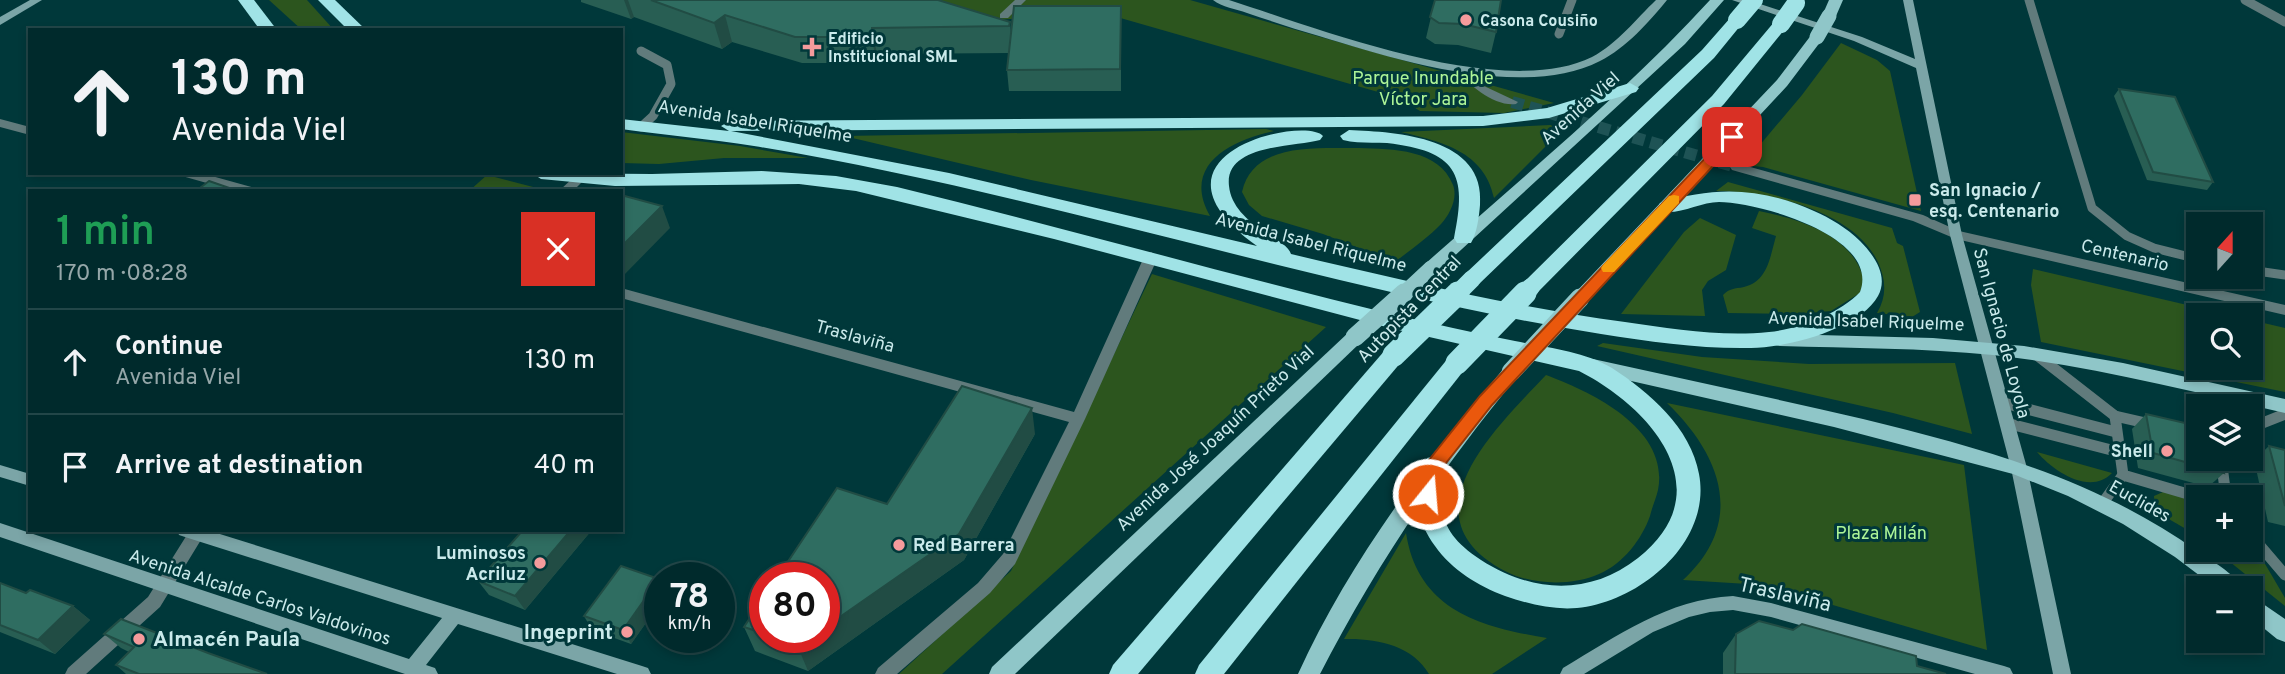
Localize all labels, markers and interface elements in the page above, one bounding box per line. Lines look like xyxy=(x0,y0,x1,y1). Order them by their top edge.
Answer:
marker: Casona Cousiño xyxy=(1458,12,1474,28)
place label: Casona Cousiño xyxy=(1480,12,1598,32)
place label: Edificio Institucional SML xyxy=(828,30,957,68)
marker: Edificio Institucional SML xyxy=(802,37,822,57)
text: 130 m xyxy=(171,51,307,113)
icon: ahead xyxy=(56,56,147,147)
park label: Parque Inundable Víctor Jara xyxy=(1352,68,1494,112)
street label: Avenida Viel xyxy=(1537,68,1625,151)
street label: Avenida Isabel Riquelme xyxy=(656,96,854,149)
pin xyxy=(1702,107,1762,167)
text: Avenida Viel xyxy=(171,112,347,152)
icon: arrive xyxy=(1713,118,1751,156)
place label: San Ignacio / esq. Centenario xyxy=(1929,180,2059,224)
marker: San Ignacio / esq. Centenario xyxy=(1907,192,1923,208)
text: 1 min xyxy=(56,207,155,260)
street label: Avenida Isabel Riquelme xyxy=(1212,209,1409,278)
button: close xyxy=(521,212,595,286)
north arrow xyxy=(2186,212,2263,289)
map controls xyxy=(2186,212,2263,653)
street label: Centenario xyxy=(2079,235,2171,278)
street label: San Ignacio de Loyola xyxy=(1967,246,2034,421)
street label: Autopista Central xyxy=(1353,252,1467,369)
text: 170 m · 08:28 xyxy=(56,260,188,289)
button: search xyxy=(2186,303,2263,380)
street label: Avenida Isabel Riquelme xyxy=(1767,308,1965,337)
street label: Traslaviña xyxy=(813,316,897,359)
text: Continue xyxy=(115,331,223,364)
street label: Avenida José Joaquín Prieto Vial xyxy=(1112,341,1320,537)
icon: ahead xyxy=(56,343,94,381)
text: 130 m xyxy=(525,345,595,378)
text: Avenida Viel xyxy=(115,364,241,393)
button: layers xyxy=(2186,394,2263,471)
place label: Shell xyxy=(2111,441,2153,464)
marker: Shell xyxy=(2159,443,2175,459)
icon: arrive xyxy=(56,448,94,486)
text: Arrive at destination xyxy=(115,450,363,483)
text: 40 m xyxy=(534,450,595,483)
position arrow xyxy=(1391,457,1465,531)
street label: Euclides xyxy=(2104,476,2174,529)
button: + xyxy=(2186,485,2263,562)
park label: Plaza Milán xyxy=(1835,523,1927,546)
place label: Red Barrera xyxy=(913,535,1015,558)
marker: Red Barrera xyxy=(891,537,907,553)
place label: Luminosos Acriluz xyxy=(436,543,526,587)
street label: Avenida Alcalde Carlos Valdovinos xyxy=(126,545,393,652)
marker: Luminosos Acriluz xyxy=(532,555,548,571)
speed limit sign: 80 xyxy=(749,562,840,653)
street label: Traslaviña xyxy=(1736,572,1834,619)
text: 78 xyxy=(670,576,709,620)
button: − xyxy=(2186,576,2263,653)
text: km/h xyxy=(668,613,711,636)
place label: Ingeprint xyxy=(524,620,613,647)
marker: Ingeprint xyxy=(619,624,635,640)
place label: Almacén Paula xyxy=(153,627,300,654)
marker: Almacén Paula xyxy=(131,631,147,647)

